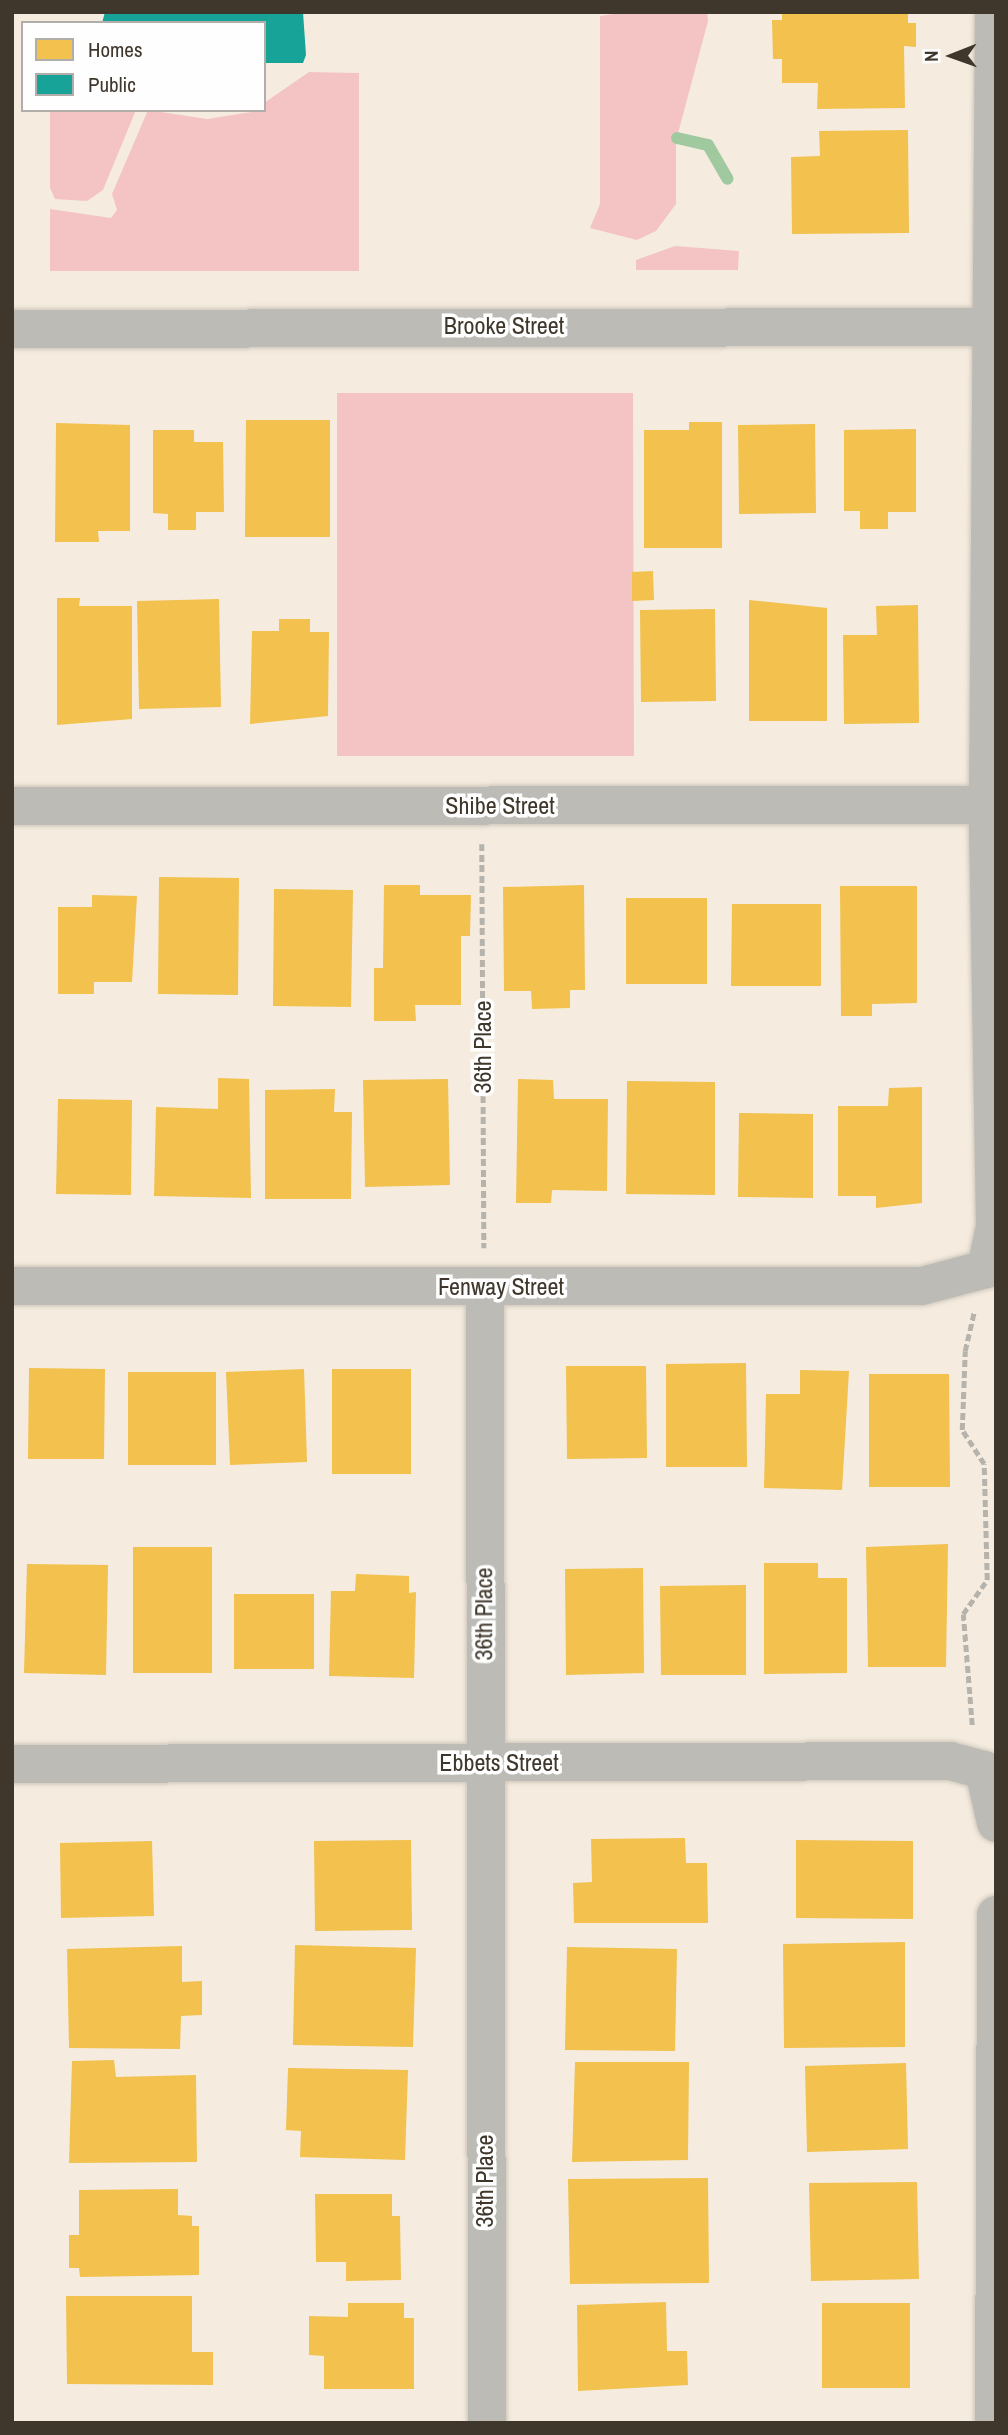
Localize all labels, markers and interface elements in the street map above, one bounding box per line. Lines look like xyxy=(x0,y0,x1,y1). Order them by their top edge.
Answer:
legend xyxy=(21,21,266,112)
north arrow xyxy=(917,21,987,91)
text: Homes xyxy=(88,35,143,64)
text: N xyxy=(918,51,944,62)
text: Public xyxy=(88,70,136,99)
street label: Brooke Street xyxy=(444,312,564,340)
street label: Shibe Street xyxy=(445,792,555,820)
street label: 36th Place xyxy=(469,1001,497,1093)
street label: Fenway Street xyxy=(438,1273,564,1301)
street label: 36th Place xyxy=(470,1568,498,1660)
street label: Ebbets Street xyxy=(439,1749,559,1777)
street label: 36th Place xyxy=(471,2135,499,2227)

